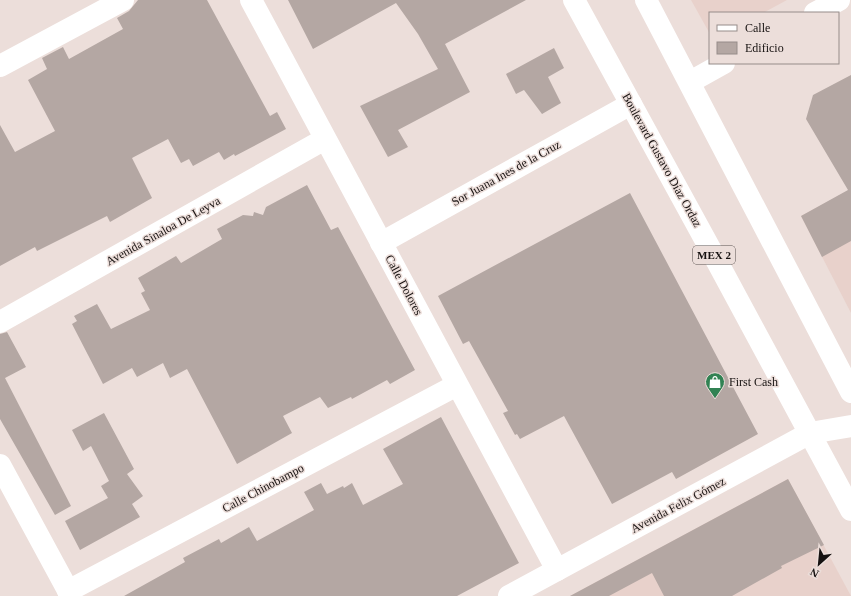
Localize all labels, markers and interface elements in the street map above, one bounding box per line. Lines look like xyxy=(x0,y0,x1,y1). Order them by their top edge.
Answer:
legend xyxy=(709,12,839,64)
text: Calle xyxy=(745,21,770,35)
text: Edificio xyxy=(745,41,784,55)
street label: Boulevard Gustavo Díaz Ordaz xyxy=(619,91,705,229)
street label: Sor Juana Ines de la Cruz xyxy=(449,137,563,209)
street label: Avenida Sinaloa De Leyva xyxy=(103,193,223,268)
road number: MEX 2 xyxy=(693,246,735,264)
street label: Calle Dolores xyxy=(382,252,426,318)
shop icon: First Cash xyxy=(704,371,726,399)
place label: First Cash xyxy=(729,375,778,389)
street label: Calle Chinobampo xyxy=(220,461,306,515)
street label: Avenida Felix Gómez xyxy=(628,474,728,536)
north arrow xyxy=(799,544,839,584)
text: N xyxy=(808,566,821,580)

